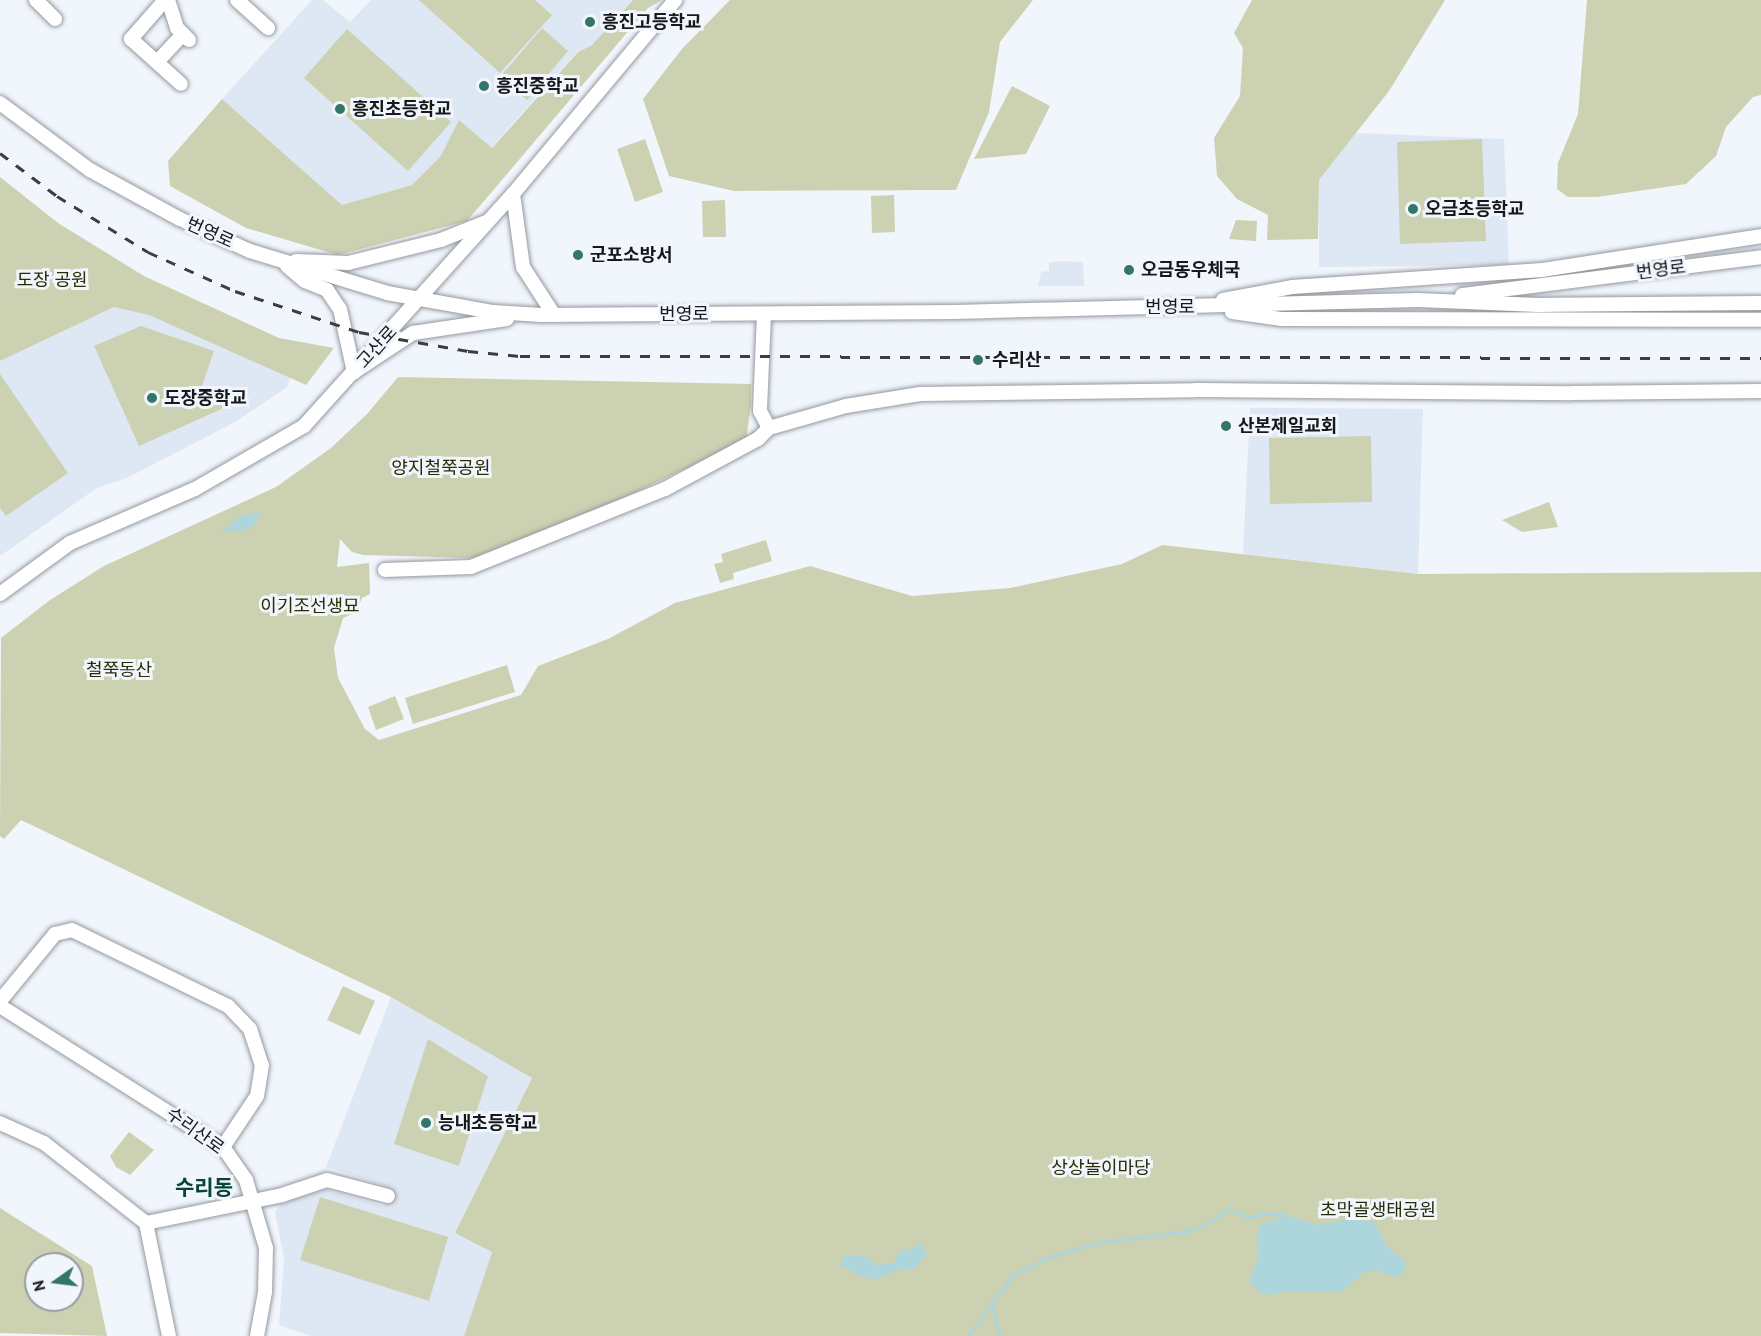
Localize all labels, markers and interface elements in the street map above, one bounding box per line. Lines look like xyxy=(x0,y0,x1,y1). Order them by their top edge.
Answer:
place label: 흥진고등학교 xyxy=(602,11,701,33)
marker: 흥진고등학교 xyxy=(583,15,597,29)
place label: 흥진중학교 xyxy=(496,75,579,97)
marker: 흥진중학교 xyxy=(477,79,491,93)
place label: 흥진초등학교 xyxy=(352,98,451,120)
marker: 흥진초등학교 xyxy=(333,102,347,116)
place label: 오금초등학교 xyxy=(1425,198,1524,220)
marker: 오금초등학교 xyxy=(1406,202,1420,216)
street label: 번영로 xyxy=(183,213,237,253)
place label: 군포소방서 xyxy=(590,244,673,266)
marker: 군포소방서 xyxy=(571,248,585,262)
street label: 번영로 xyxy=(1635,256,1687,284)
place label: 오금동우체국 xyxy=(1141,259,1240,281)
marker: 오금동우체국 xyxy=(1122,263,1136,277)
park label: 도장 공원 xyxy=(16,269,88,291)
street label: 번영로 xyxy=(1145,296,1195,318)
street label: 번영로 xyxy=(659,303,709,325)
street label: 고산로 xyxy=(352,321,402,373)
place label: 수리산 xyxy=(992,349,1042,371)
marker: 수리산 xyxy=(969,351,987,369)
place label: 도장중학교 xyxy=(164,387,247,409)
marker: 도장중학교 xyxy=(145,391,159,405)
place label: 산본제일교회 xyxy=(1238,415,1337,437)
marker: 산본제일교회 xyxy=(1219,419,1233,433)
park label: 양지철쭉공원 xyxy=(391,457,491,479)
park label: 이기조선생묘 xyxy=(260,595,360,617)
park label: 철쭉동산 xyxy=(86,659,152,681)
street label: 수리산로 xyxy=(162,1103,228,1159)
place label: 능내초등학교 xyxy=(438,1112,537,1134)
marker: 능내초등학교 xyxy=(419,1116,433,1130)
park label: 상상놀이마당 xyxy=(1051,1157,1151,1179)
district label: 수리동 xyxy=(175,1175,233,1201)
park label: 초막골생태공원 xyxy=(1320,1199,1436,1221)
north arrow xyxy=(24,1252,84,1312)
text: N xyxy=(28,1278,49,1293)

